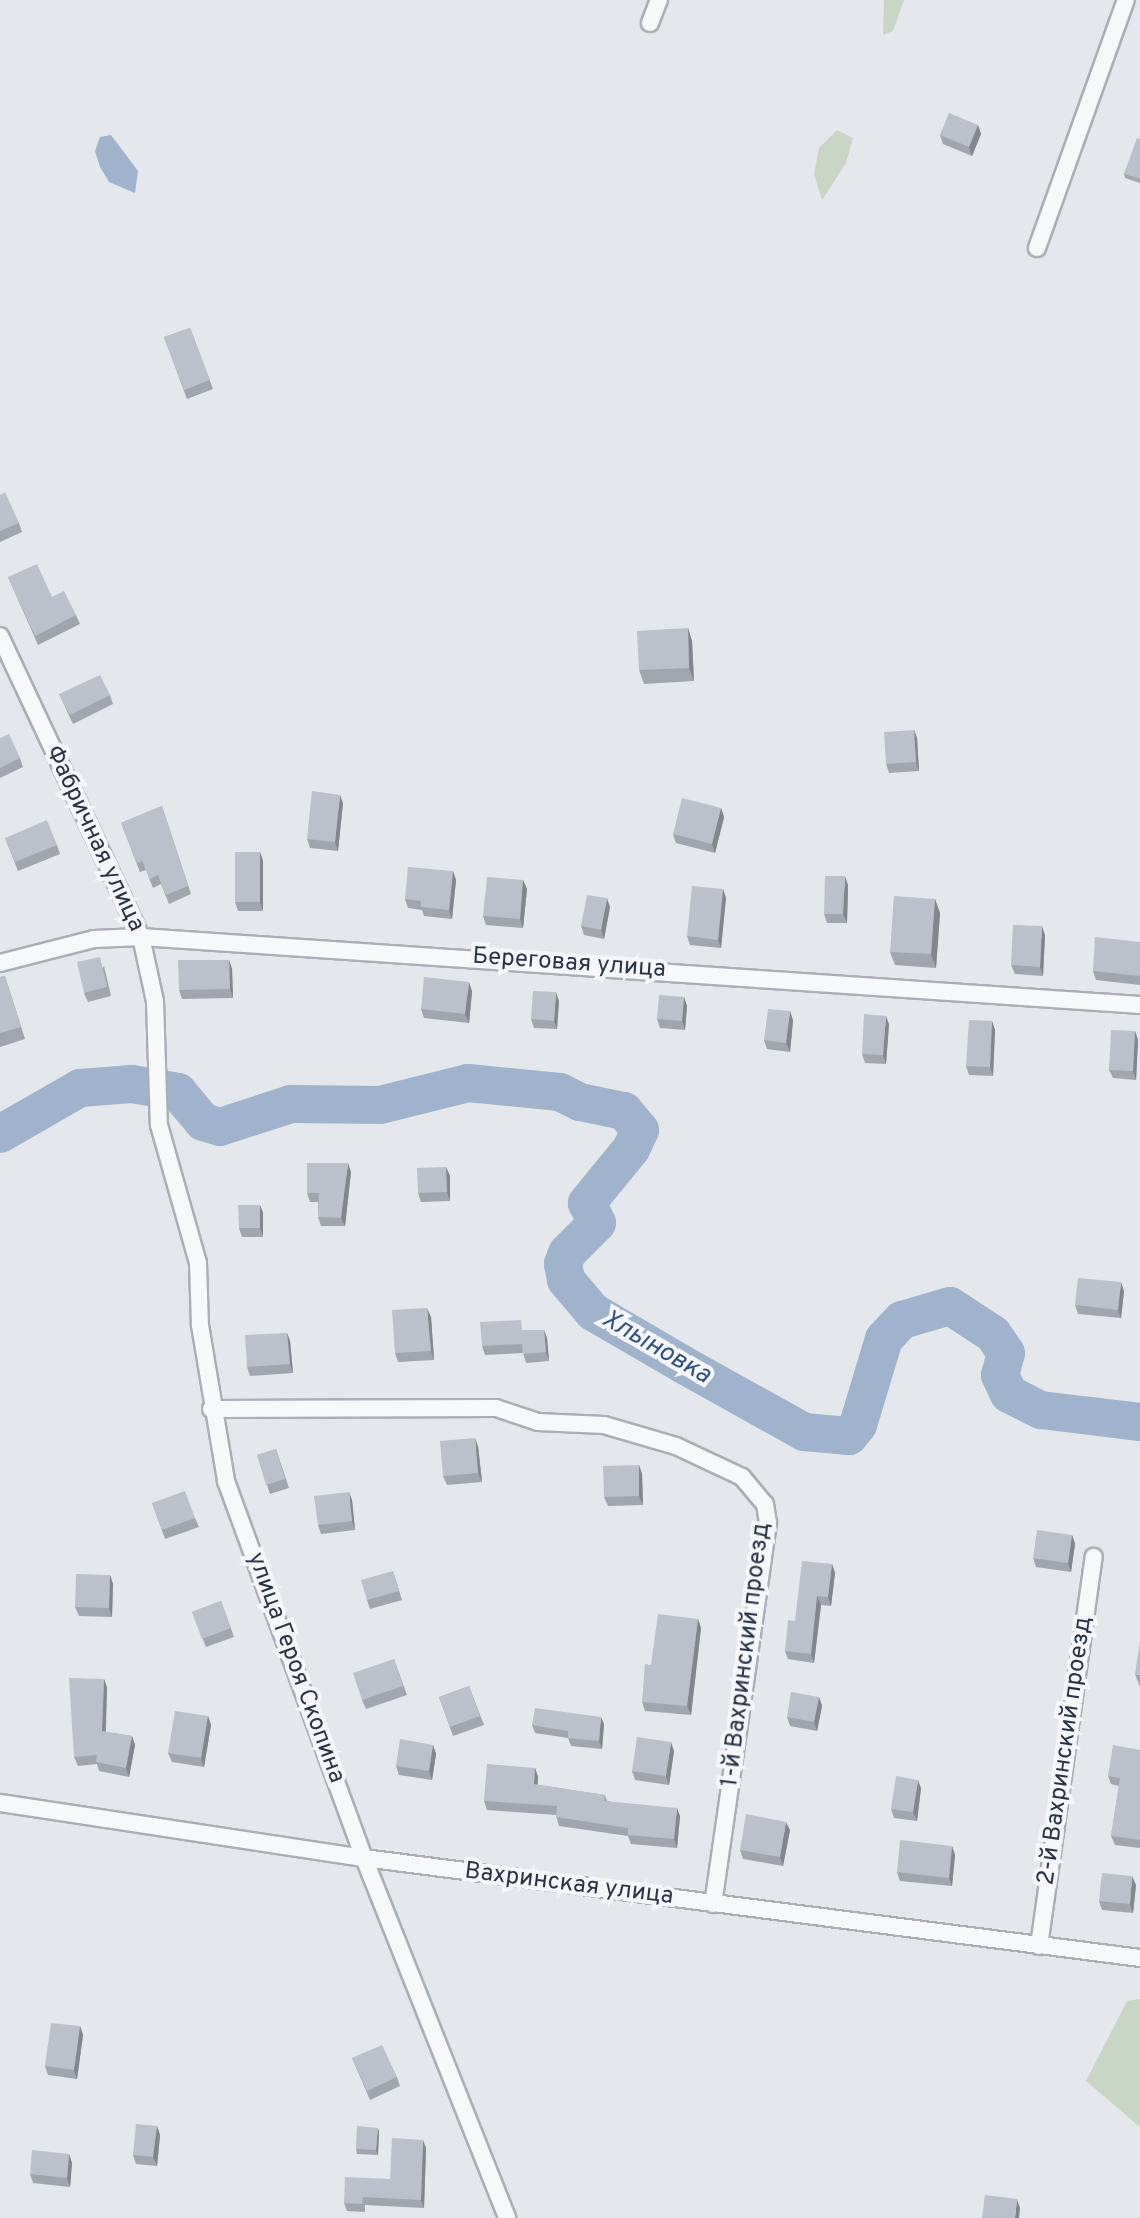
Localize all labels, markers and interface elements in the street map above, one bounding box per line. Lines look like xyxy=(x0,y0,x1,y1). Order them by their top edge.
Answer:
street label: Фабричная улица xyxy=(38,741,150,937)
street label: Береговая улица xyxy=(471,943,667,985)
water label: Хлыновка xyxy=(596,1304,716,1392)
street label: 1-й Вахринский проезд xyxy=(716,1521,778,1789)
street label: улица Героя Скопина xyxy=(240,1549,350,1787)
street label: 2-й Вахринский проезд xyxy=(1033,1615,1099,1887)
street label: Вахринская улица xyxy=(463,1858,675,1912)

